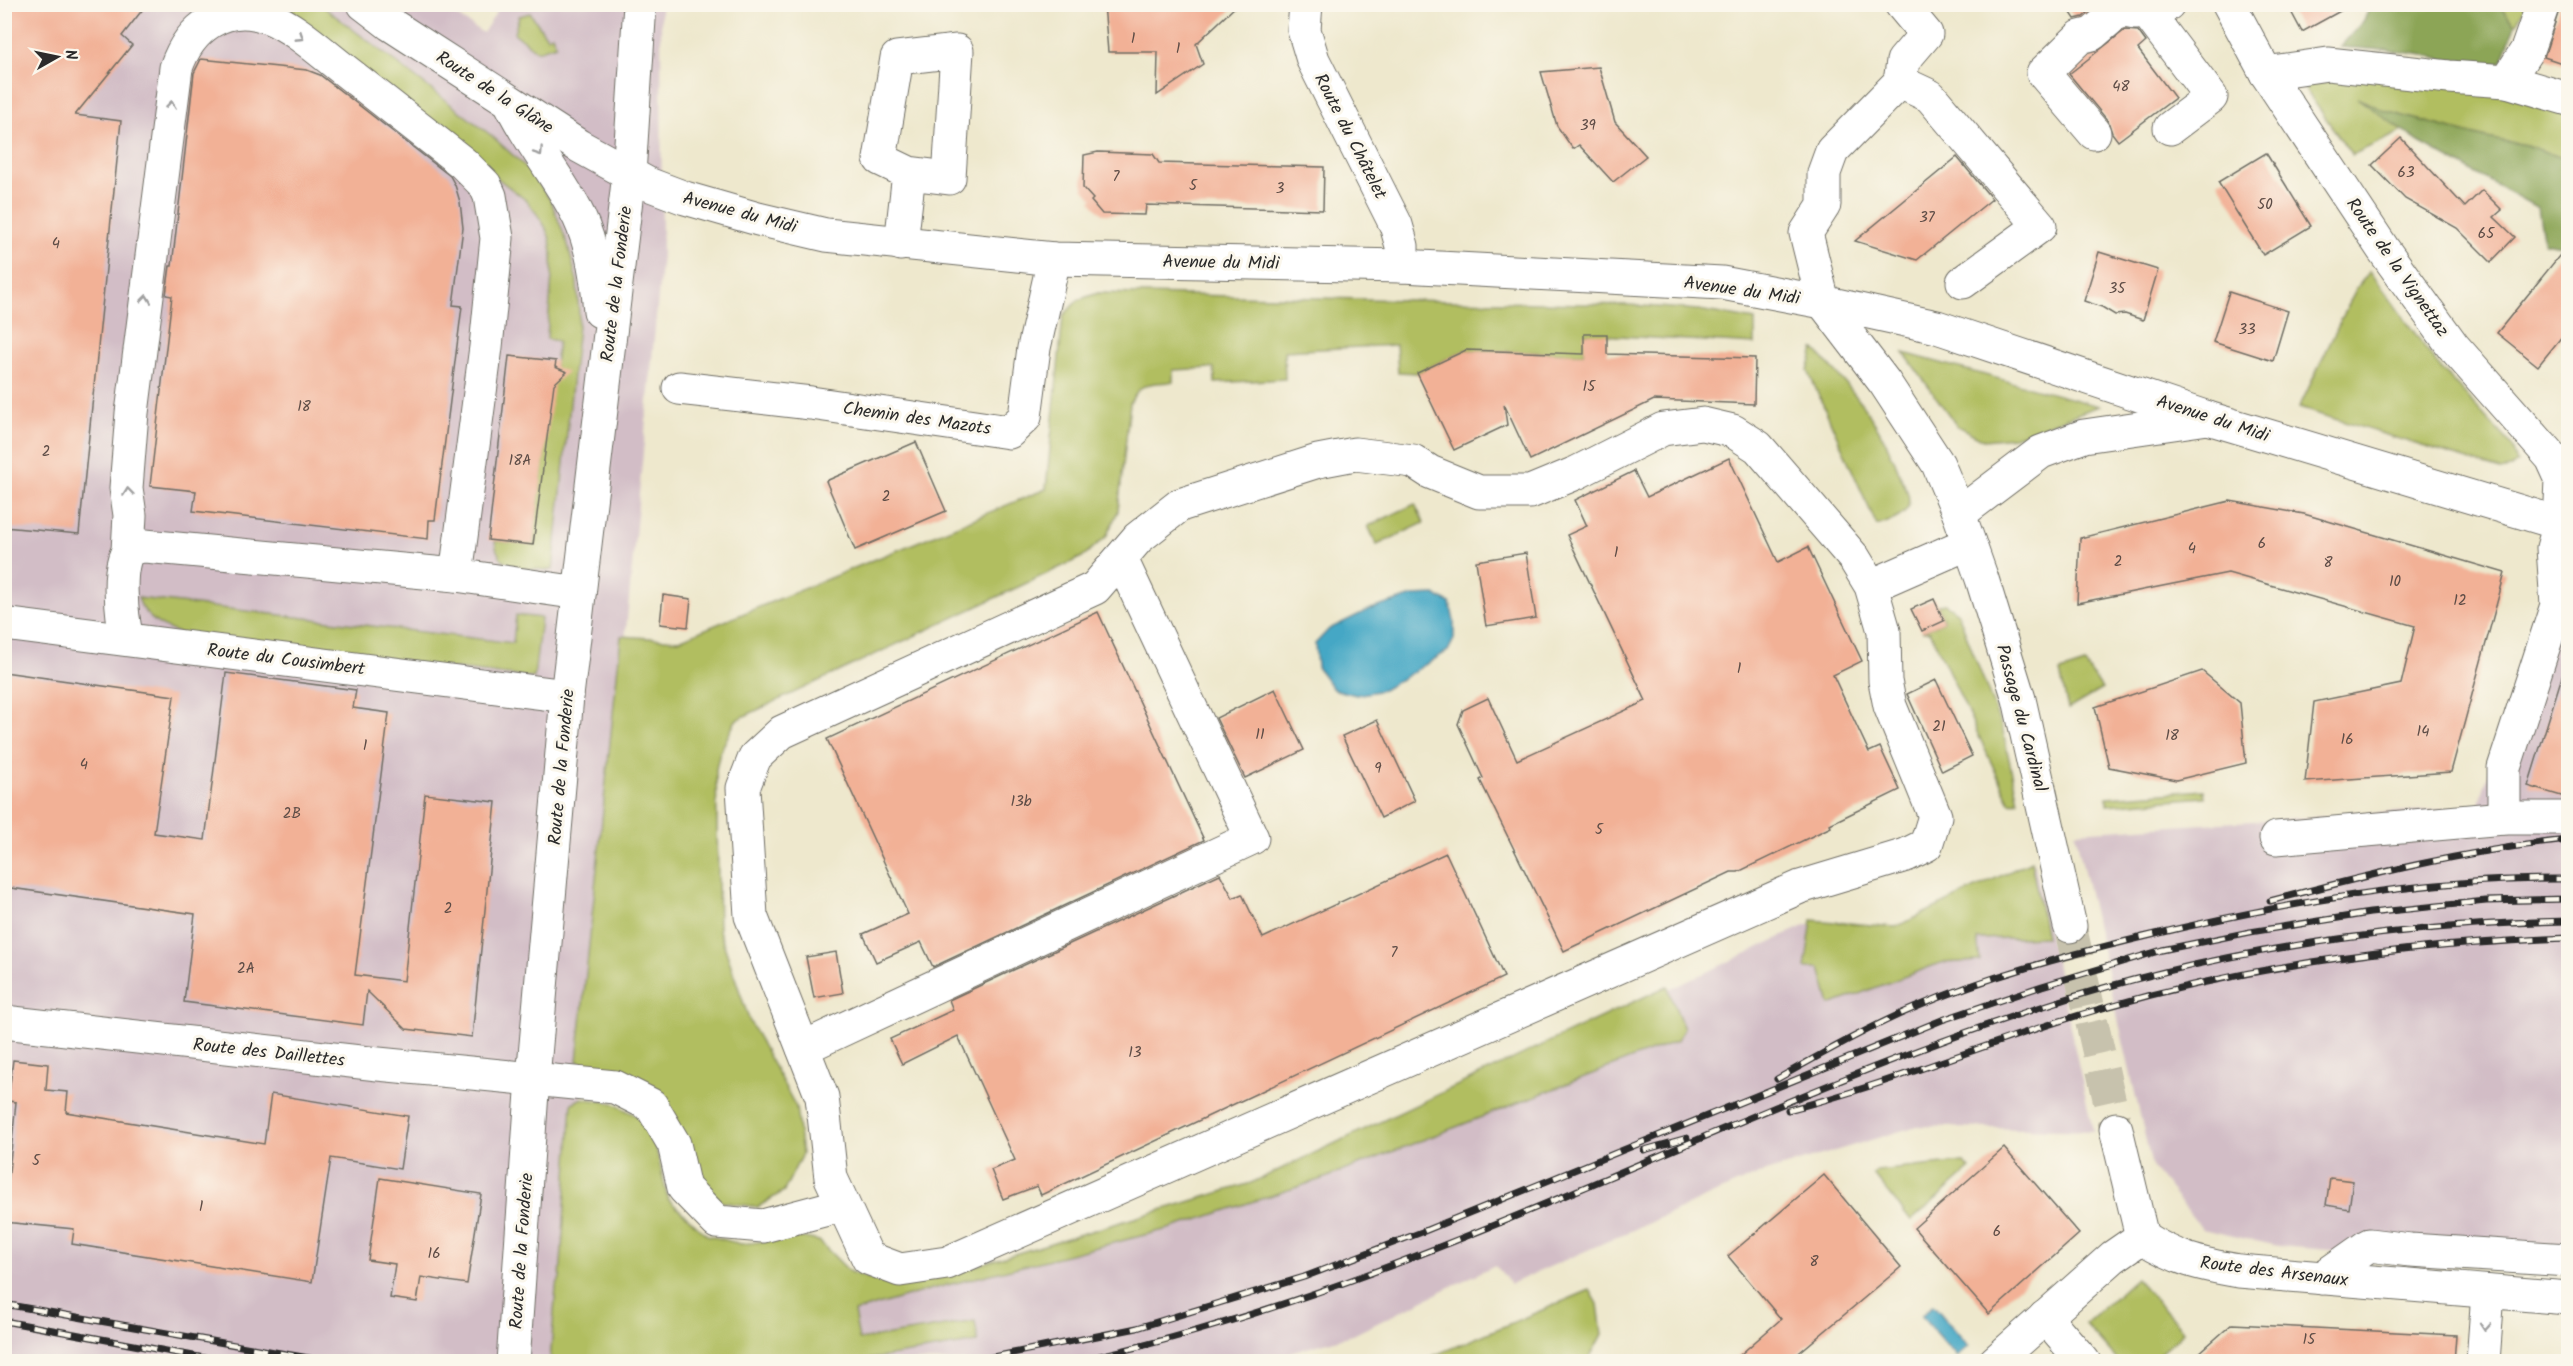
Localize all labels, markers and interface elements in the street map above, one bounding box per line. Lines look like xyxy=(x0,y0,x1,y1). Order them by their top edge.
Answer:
north arrow xyxy=(27,27,87,87)
house number: 1 xyxy=(1131,27,1136,51)
one-way arrow xyxy=(294,29,304,41)
house number: 1 xyxy=(1176,37,1181,61)
street label: Route de la Glâne xyxy=(429,44,559,142)
text: N xyxy=(57,48,83,62)
street label: Route du Châtelet xyxy=(1305,69,1394,206)
house number: 48 xyxy=(2112,75,2131,99)
one-way arrow xyxy=(164,101,176,110)
house number: 39 xyxy=(1580,114,1597,138)
one-way arrow xyxy=(532,145,543,156)
house number: 63 xyxy=(2398,161,2415,185)
house number: 7 xyxy=(1113,165,1121,189)
house number: 5 xyxy=(1189,174,1198,198)
house number: 3 xyxy=(1276,177,1285,201)
street label: Avenue du Midi xyxy=(679,184,800,243)
street label: Route de la Vignettaz xyxy=(2338,192,2456,344)
house number: 50 xyxy=(2257,193,2273,217)
street label: Route de la Fonderie xyxy=(594,205,641,364)
house number: 37 xyxy=(1919,206,1936,230)
house number: 65 xyxy=(2478,222,2495,246)
house number: 4 xyxy=(52,232,60,256)
street label: Avenue du Midi xyxy=(1162,248,1280,279)
street label: Avenue du Midi xyxy=(1682,269,1802,314)
house number: 35 xyxy=(2109,277,2126,301)
one-way arrow xyxy=(140,294,152,303)
house number: 33 xyxy=(2238,318,2256,342)
house number: 15 xyxy=(1583,375,1596,399)
street label: Avenue du Midi xyxy=(2153,388,2273,451)
house number: 18 xyxy=(297,395,312,419)
street label: Chemin des Mazots xyxy=(841,395,993,444)
house number: 2 xyxy=(42,440,50,464)
house number: 18A xyxy=(509,449,531,473)
house number: 2 xyxy=(882,485,890,509)
one-way arrow xyxy=(122,488,135,497)
house number: 6 xyxy=(2258,532,2266,556)
house number: 4 xyxy=(2188,537,2196,561)
house number: 1 xyxy=(1614,541,1619,565)
house number: 2 xyxy=(2114,550,2122,574)
house number: 8 xyxy=(2323,551,2333,575)
house number: 10 xyxy=(2389,570,2402,594)
house number: 12 xyxy=(2453,589,2467,613)
street label: Route du Cousimbert xyxy=(205,636,367,685)
street label: Passage du Cardinal xyxy=(1987,641,2054,796)
house number: 1 xyxy=(1737,657,1742,681)
street label: Route de la Fonderie xyxy=(541,688,584,846)
house number: 21 xyxy=(1932,715,1946,739)
house number: 14 xyxy=(2417,720,2429,744)
house number: 11 xyxy=(1255,723,1265,747)
house number: 18 xyxy=(2165,724,2180,748)
house number: 16 xyxy=(2340,728,2354,752)
house number: 1 xyxy=(363,734,368,758)
house number: 4 xyxy=(80,753,88,777)
house number: 9 xyxy=(1374,757,1382,781)
house number: 13b xyxy=(1010,790,1032,814)
house number: 2B xyxy=(283,802,301,826)
house number: 5 xyxy=(1595,818,1604,842)
house number: 2 xyxy=(444,897,452,921)
house number: 7 xyxy=(1391,941,1399,965)
house number: 2A xyxy=(237,957,255,981)
street label: Route des Daillettes xyxy=(191,1031,347,1076)
house number: 13 xyxy=(1128,1041,1142,1065)
house number: 5 xyxy=(32,1149,41,1173)
street label: Route de la Fonderie xyxy=(503,1172,542,1330)
house number: 1 xyxy=(199,1195,204,1219)
house number: 6 xyxy=(1993,1220,2001,1244)
house number: 16 xyxy=(427,1242,441,1266)
street label: Route des Arsenaux xyxy=(2198,1249,2350,1296)
house number: 8 xyxy=(1809,1250,1819,1274)
one-way arrow xyxy=(2479,1322,2492,1331)
house number: 15 xyxy=(2303,1328,2316,1352)

